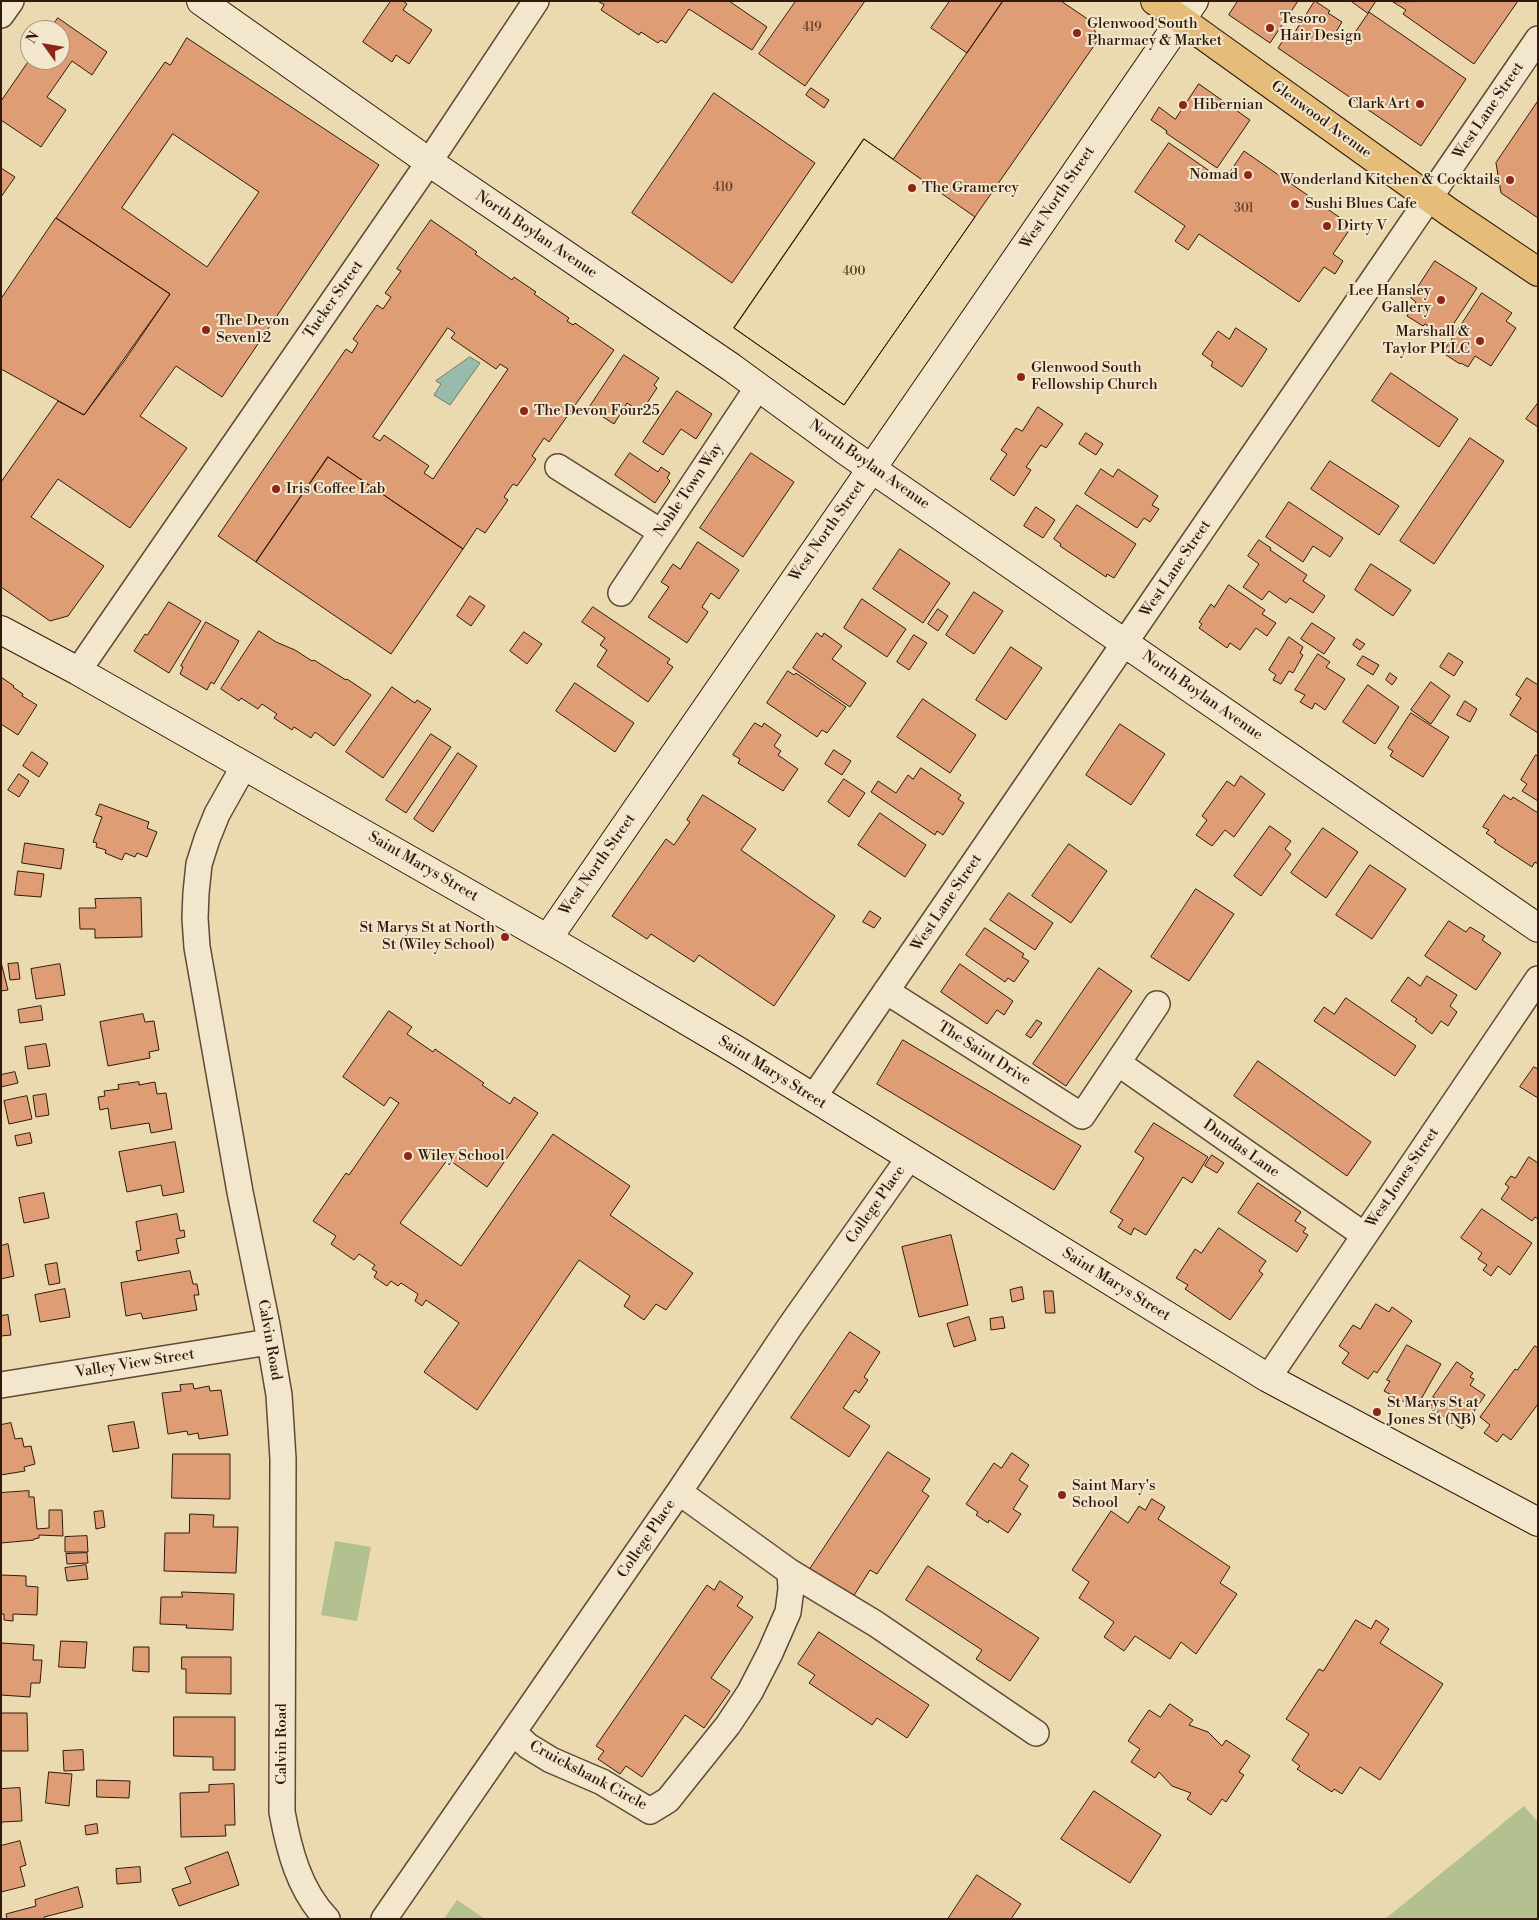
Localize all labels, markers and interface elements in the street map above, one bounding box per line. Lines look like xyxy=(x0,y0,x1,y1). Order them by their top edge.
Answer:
place label: Tesoro Hair Design xyxy=(1280,10,1362,45)
place label: Glenwood South Pharmacy & Market xyxy=(1087,15,1222,50)
north arrow xyxy=(20,20,70,70)
house number: 419 xyxy=(802,21,822,35)
marker: Tesoro Hair Design xyxy=(1264,22,1276,34)
marker: Glenwood South Pharmacy & Market xyxy=(1071,27,1083,39)
text: N xyxy=(23,28,44,47)
street label: West Lane Street xyxy=(1450,59,1528,163)
street label: Glenwood Avenue xyxy=(1267,77,1375,163)
place label: Clark Art xyxy=(1348,95,1410,113)
place label: Hibernian xyxy=(1193,96,1263,114)
marker: Clark Art xyxy=(1414,98,1426,110)
marker: Hibernian xyxy=(1177,99,1189,111)
street label: West North Street xyxy=(1017,143,1099,253)
place label: Nomad xyxy=(1189,166,1238,184)
marker: Nomad xyxy=(1242,169,1254,181)
place label: Wonderland Kitchen & Cocktails xyxy=(1280,171,1500,189)
marker: Wonderland Kitchen & Cocktails xyxy=(1504,174,1516,186)
place label: The Gramercy xyxy=(922,179,1019,197)
house number: 410 xyxy=(713,181,733,195)
marker: The Gramercy xyxy=(906,182,918,194)
street label: North Boylan Avenue xyxy=(472,187,600,283)
place label: Sushi Blues Cafe xyxy=(1305,195,1417,213)
marker: Sushi Blues Cafe xyxy=(1289,198,1301,210)
house number: 301 xyxy=(1234,202,1254,216)
place label: Dirty V xyxy=(1337,217,1387,235)
marker: Dirty V xyxy=(1321,220,1333,232)
street label: Tucker Street xyxy=(301,258,367,342)
house number: 400 xyxy=(842,265,866,279)
place label: Lee Hansley Gallery xyxy=(1348,282,1431,317)
marker: Lee Hansley Gallery xyxy=(1435,294,1447,306)
place label: The Devon Seven12 xyxy=(216,312,290,347)
place label: Marshall & Taylor PLLC xyxy=(1383,323,1470,358)
marker: The Devon Seven12 xyxy=(200,324,212,336)
marker: Marshall & Taylor PLLC xyxy=(1474,335,1486,347)
place label: Glenwood South Fellowship Church xyxy=(1031,359,1158,394)
marker: Glenwood South Fellowship Church xyxy=(1015,371,1027,383)
place label: The Devon Four25 xyxy=(534,402,660,420)
marker: The Devon Four25 xyxy=(518,405,530,417)
street label: North Boylan Avenue xyxy=(805,417,933,513)
street label: Noble Town Way xyxy=(651,439,727,541)
street label: West North Street xyxy=(786,477,870,585)
place label: Iris Coffee Lab xyxy=(286,480,385,498)
marker: Iris Coffee Lab xyxy=(270,483,282,495)
street label: West Lane Street xyxy=(1137,517,1215,621)
street label: North Boylan Avenue xyxy=(1138,648,1266,744)
street label: West North Street xyxy=(556,811,640,919)
street label: Saint Marys Street xyxy=(365,828,481,906)
street label: West Lane Street xyxy=(908,851,986,955)
place label: St Marys St at North St (Wiley School) xyxy=(359,919,495,954)
marker: St Marys St at North St (Wiley School) xyxy=(499,931,511,943)
street label: The Saint Drive xyxy=(934,1018,1034,1090)
street label: Saint Marys Street xyxy=(715,1032,829,1114)
street label: Dundas Lane xyxy=(1199,1116,1283,1182)
street label: West Jones Street xyxy=(1363,1124,1443,1232)
place label: Wiley School xyxy=(418,1147,505,1165)
marker: Wiley School xyxy=(402,1150,414,1162)
street label: College Place xyxy=(843,1163,909,1247)
street label: Saint Marys Street xyxy=(1059,1244,1173,1326)
street label: Calvin Road xyxy=(253,1298,285,1382)
street label: Valley View Street xyxy=(74,1346,196,1382)
place label: St Marys St at Jones St (NB) xyxy=(1387,1394,1479,1429)
marker: St Marys St at Jones St (NB) xyxy=(1371,1406,1383,1418)
place label: Saint Mary's School xyxy=(1072,1477,1156,1512)
marker: Saint Mary's School xyxy=(1056,1489,1068,1501)
street label: College Place xyxy=(614,1496,680,1582)
street label: Calvin Road xyxy=(273,1703,291,1785)
street label: Cruickshank Circle xyxy=(526,1737,650,1815)

